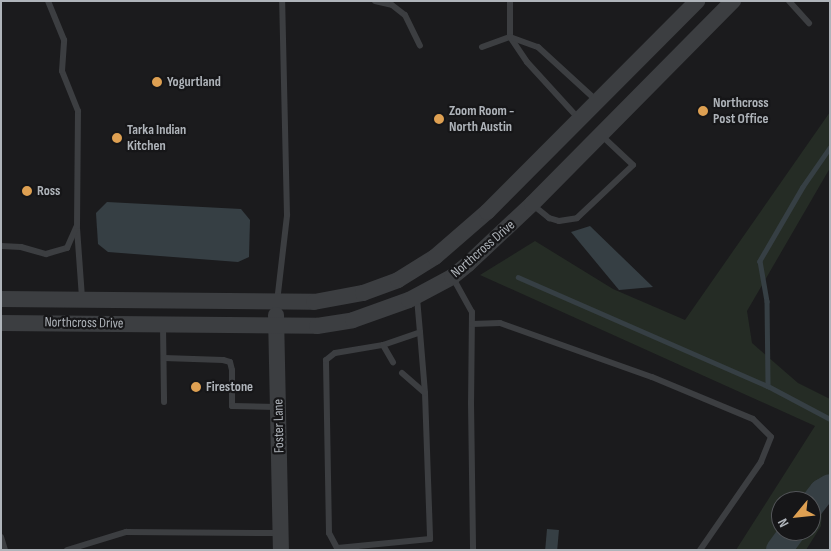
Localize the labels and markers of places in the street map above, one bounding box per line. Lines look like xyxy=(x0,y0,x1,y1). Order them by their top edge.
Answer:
place label: Yogurtland xyxy=(167,74,221,90)
marker: Yogurtland xyxy=(151,76,163,88)
place label: Northcross Post Office xyxy=(713,95,769,128)
place label: Zoom Room - North Austin xyxy=(449,103,514,136)
marker: Northcross Post Office xyxy=(697,105,709,117)
marker: Zoom Room - North Austin xyxy=(433,113,445,125)
place label: Tarka Indian Kitchen xyxy=(127,122,186,154)
marker: Tarka Indian Kitchen xyxy=(111,132,123,144)
place label: Ross xyxy=(37,183,60,199)
marker: Ross xyxy=(21,185,33,197)
place label: Firestone xyxy=(206,379,253,395)
marker: Firestone xyxy=(190,381,202,393)

